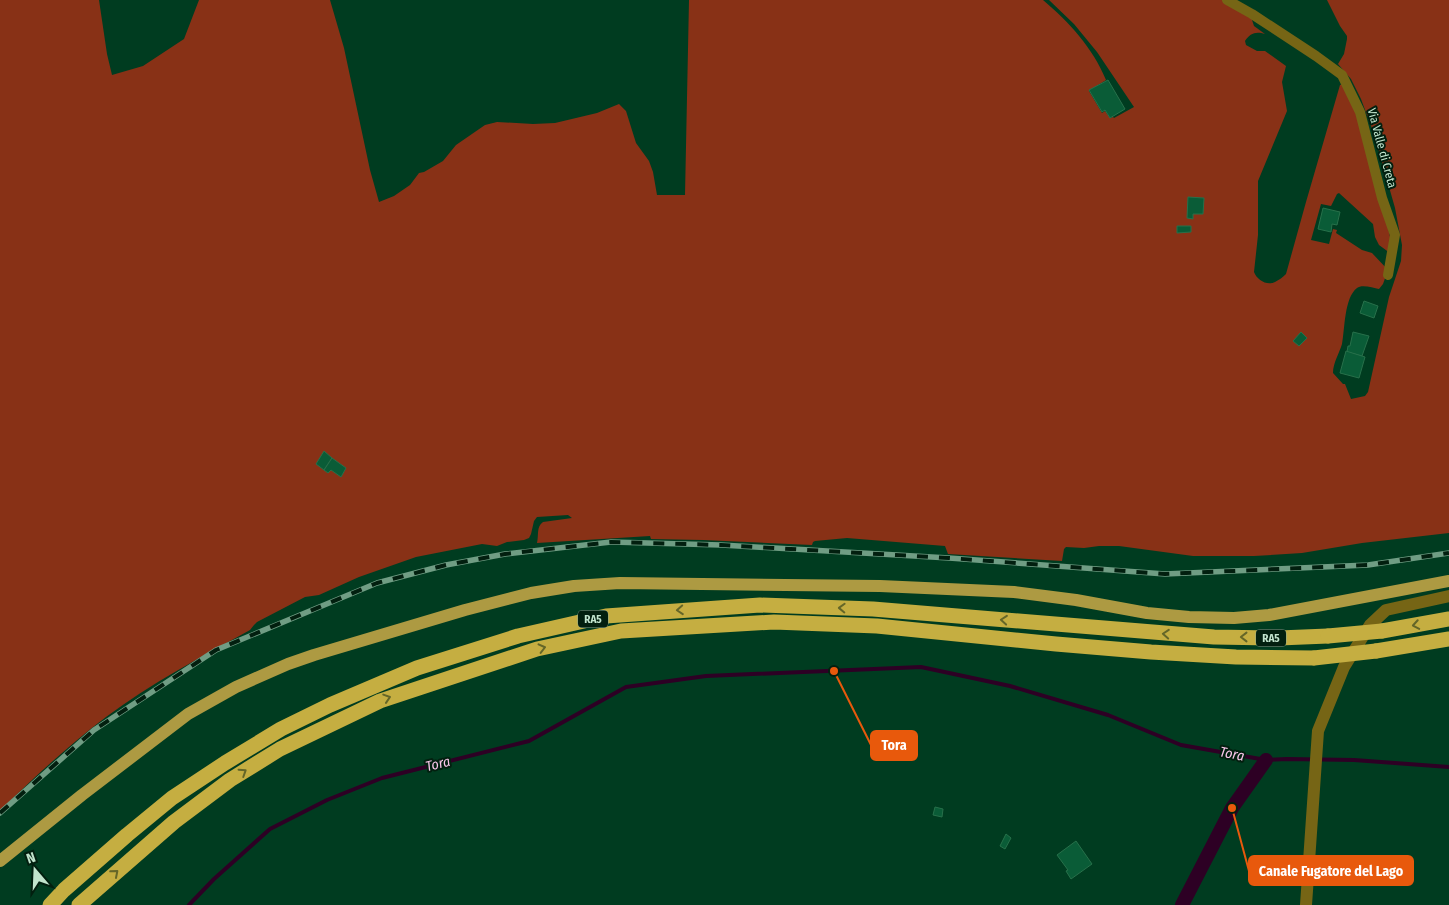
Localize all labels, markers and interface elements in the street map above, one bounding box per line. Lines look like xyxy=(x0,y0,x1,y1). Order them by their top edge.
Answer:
street label: Via Valle di Creta xyxy=(1365,107,1399,189)
one-way arrow xyxy=(838,603,846,613)
one-way arrow xyxy=(675,604,683,615)
road number: RA5 xyxy=(578,610,608,628)
one-way arrow xyxy=(1000,615,1008,626)
one-way arrow xyxy=(1411,620,1420,630)
one-way arrow xyxy=(1162,628,1170,639)
road number: RA5 xyxy=(1256,630,1286,646)
one-way arrow xyxy=(1240,632,1248,642)
one-way arrow xyxy=(537,643,546,654)
one-way arrow xyxy=(382,694,391,704)
callout: Tora xyxy=(871,731,917,760)
text: Tora xyxy=(881,737,907,754)
water label: Tora xyxy=(1218,743,1246,765)
water label: Tora xyxy=(424,753,452,775)
one-way arrow xyxy=(237,769,246,779)
north arrow xyxy=(10,845,60,895)
text: N xyxy=(24,849,38,868)
callout: Canale Fugatore del Lago xyxy=(1249,856,1413,885)
text: Canale Fugatore del Lago xyxy=(1259,863,1404,880)
one-way arrow xyxy=(110,869,119,878)

